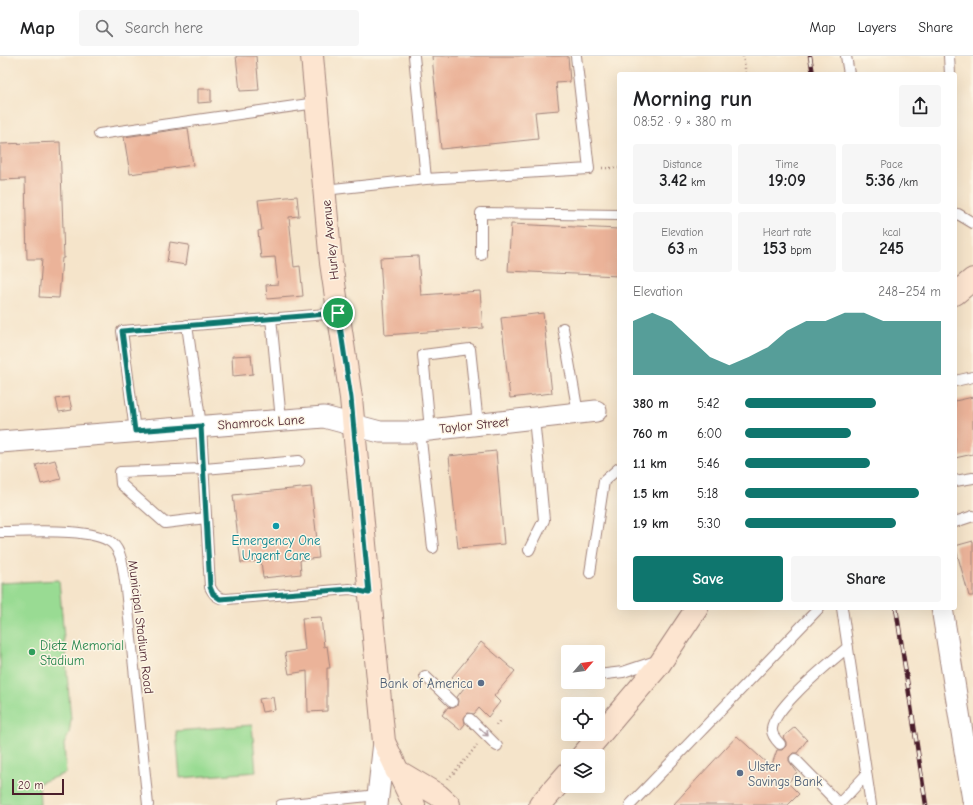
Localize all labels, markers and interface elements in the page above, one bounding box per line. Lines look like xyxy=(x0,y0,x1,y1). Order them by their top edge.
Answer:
search box xyxy=(79,10,359,46)
text: Map xyxy=(20,17,55,39)
icon: search xyxy=(93,17,115,39)
text: Search here xyxy=(125,19,203,37)
text: Map xyxy=(809,19,836,36)
text: Layers xyxy=(858,19,896,36)
text: Share xyxy=(918,19,953,36)
button: share xyxy=(899,85,941,127)
text: Morning run xyxy=(633,86,752,112)
text: 08:52 · 9 × 380 m xyxy=(633,114,732,129)
text: Distance xyxy=(663,158,702,171)
text: Time xyxy=(776,158,798,171)
text: Pace xyxy=(881,158,903,171)
text: 3.42 xyxy=(659,171,687,190)
text: 19:09 xyxy=(768,171,806,190)
text: 5:36 xyxy=(865,171,895,190)
text: km xyxy=(687,176,705,189)
text: /km xyxy=(895,176,918,189)
street label: Hurley Avenue xyxy=(318,199,342,281)
text: Elevation xyxy=(661,226,703,239)
text: Heart rate xyxy=(763,226,811,239)
text: kcal xyxy=(882,226,901,239)
text: 63 xyxy=(667,239,685,258)
text: 153 xyxy=(763,239,787,258)
text: 245 xyxy=(879,239,904,258)
text: m xyxy=(685,244,697,257)
text: bpm xyxy=(787,244,811,257)
text: Elevation xyxy=(633,284,683,299)
text: 248–254 m xyxy=(878,284,941,299)
pin xyxy=(321,296,355,330)
icon: arrive xyxy=(327,302,349,324)
text: 380 m xyxy=(633,396,668,411)
text: 5:42 xyxy=(697,396,720,411)
street label: Shamrock Lane xyxy=(217,411,305,433)
street label: Taylor Street xyxy=(438,414,511,436)
text: 760 m xyxy=(633,426,668,441)
text: 6:00 xyxy=(697,426,722,441)
text: 1.1 km xyxy=(633,456,667,471)
text: 5:46 xyxy=(697,456,720,471)
text: 1.5 km xyxy=(633,486,669,501)
text: 5:18 xyxy=(697,486,718,501)
text: 1.9 km xyxy=(633,516,669,531)
text: 5:30 xyxy=(697,516,721,531)
marker: Emergency One Urgent Care xyxy=(271,521,281,531)
place label: Emergency One Urgent Care xyxy=(232,533,321,563)
button: Save xyxy=(633,556,783,602)
button: Share xyxy=(791,556,941,602)
street label: Municipal Stadium Road xyxy=(125,559,157,695)
place label: Dietz Memorial Stadium xyxy=(40,638,124,668)
north arrow xyxy=(561,645,605,689)
map controls xyxy=(561,645,605,793)
marker: Dietz Memorial Stadium xyxy=(27,647,37,657)
place label: Bank of America xyxy=(380,676,473,691)
marker: Bank of America xyxy=(476,678,486,688)
button: locate xyxy=(561,697,605,741)
one-way arrow xyxy=(479,727,489,737)
button: layers xyxy=(561,749,605,793)
place label: Ulster Savings Bank xyxy=(748,759,823,789)
marker: Ulster Savings Bank xyxy=(735,768,745,778)
scale bar xyxy=(12,777,64,796)
text: 20 m xyxy=(18,779,43,792)

